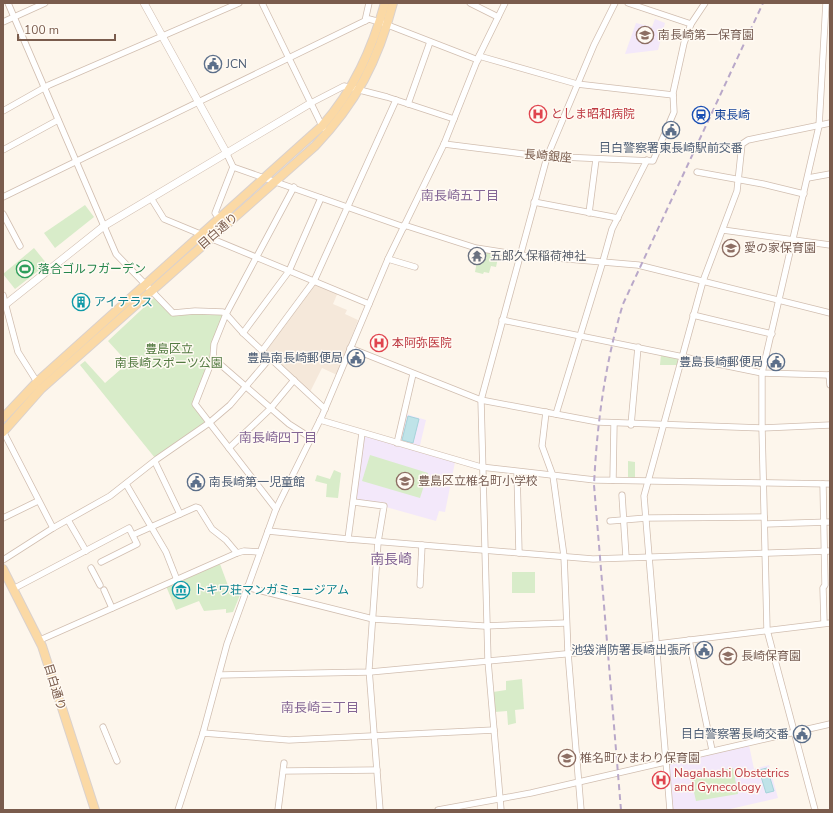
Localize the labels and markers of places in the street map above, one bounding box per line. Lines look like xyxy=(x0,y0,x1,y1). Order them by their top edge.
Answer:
school or university icon: 南長崎第一保育園 xyxy=(635,25,655,45)
place label: 南長崎第一保育園 xyxy=(658,27,754,43)
public building icon: JCN xyxy=(203,54,223,74)
place label: JCN xyxy=(225,56,247,72)
hospital icon: としま昭和病院 xyxy=(528,104,548,124)
station icon: 東長崎 xyxy=(691,105,711,125)
place label: としま昭和病院 xyxy=(551,106,635,122)
place label: 東長崎 xyxy=(714,107,750,123)
public building icon: 目白警察署東長崎駅前交番 xyxy=(661,120,681,140)
place label: 目白警察署東長崎駅前交番 xyxy=(599,140,743,156)
school or university icon: 愛の家保育園 xyxy=(721,238,741,258)
place label: 愛の家保育園 xyxy=(744,240,816,256)
temple icon: 五郎久保稲荷神社 xyxy=(467,246,487,266)
place label: 五郎久保稲荷神社 xyxy=(490,248,586,264)
sports icon: 落合ゴルフガーデン xyxy=(15,259,35,279)
place label: 落合ゴルフガーデン xyxy=(38,261,146,277)
building icon: アイテラス xyxy=(71,292,91,312)
place label: アイテラス xyxy=(94,294,153,310)
hospital icon: 本阿弥医院 xyxy=(369,333,389,353)
place label: 本阿弥医院 xyxy=(392,335,452,351)
public building icon: 豊島南長崎郵便局 xyxy=(346,348,366,368)
place label: 豊島南長崎郵便局 xyxy=(247,350,343,366)
public building icon: 豊島長崎郵便局 xyxy=(766,352,786,372)
place label: 豊島長崎郵便局 xyxy=(679,354,763,370)
school or university icon: 豊島区立椎名町小学校 xyxy=(395,471,415,491)
public building icon: 南長崎第一児童館 xyxy=(186,472,206,492)
place label: 豊島区立椎名町小学校 xyxy=(418,473,538,489)
place label: 南長崎第一児童館 xyxy=(209,474,305,490)
museum icon: トキワ荘マンガミュージアム xyxy=(171,580,191,600)
place label: トキワ荘マンガミュージアム xyxy=(194,582,349,598)
public building icon: 池袋消防署長崎出張所 xyxy=(694,640,714,660)
place label: 池袋消防署長崎出張所 xyxy=(571,642,691,658)
school or university icon: 長崎保育園 xyxy=(718,646,738,666)
place label: 長崎保育園 xyxy=(741,648,801,664)
public building icon: 目白警察署長崎交番 xyxy=(792,724,812,744)
place label: 目白警察署長崎交番 xyxy=(681,726,789,742)
school or university icon: 椎名町ひまわり保育園 xyxy=(557,748,577,768)
place label: 椎名町ひまわり保育園 xyxy=(580,750,700,766)
place label: Nagahashi Obstetrics and Gynecology xyxy=(674,765,790,795)
hospital icon: Nagahashi Obstetrics and Gynecology xyxy=(651,770,671,790)

